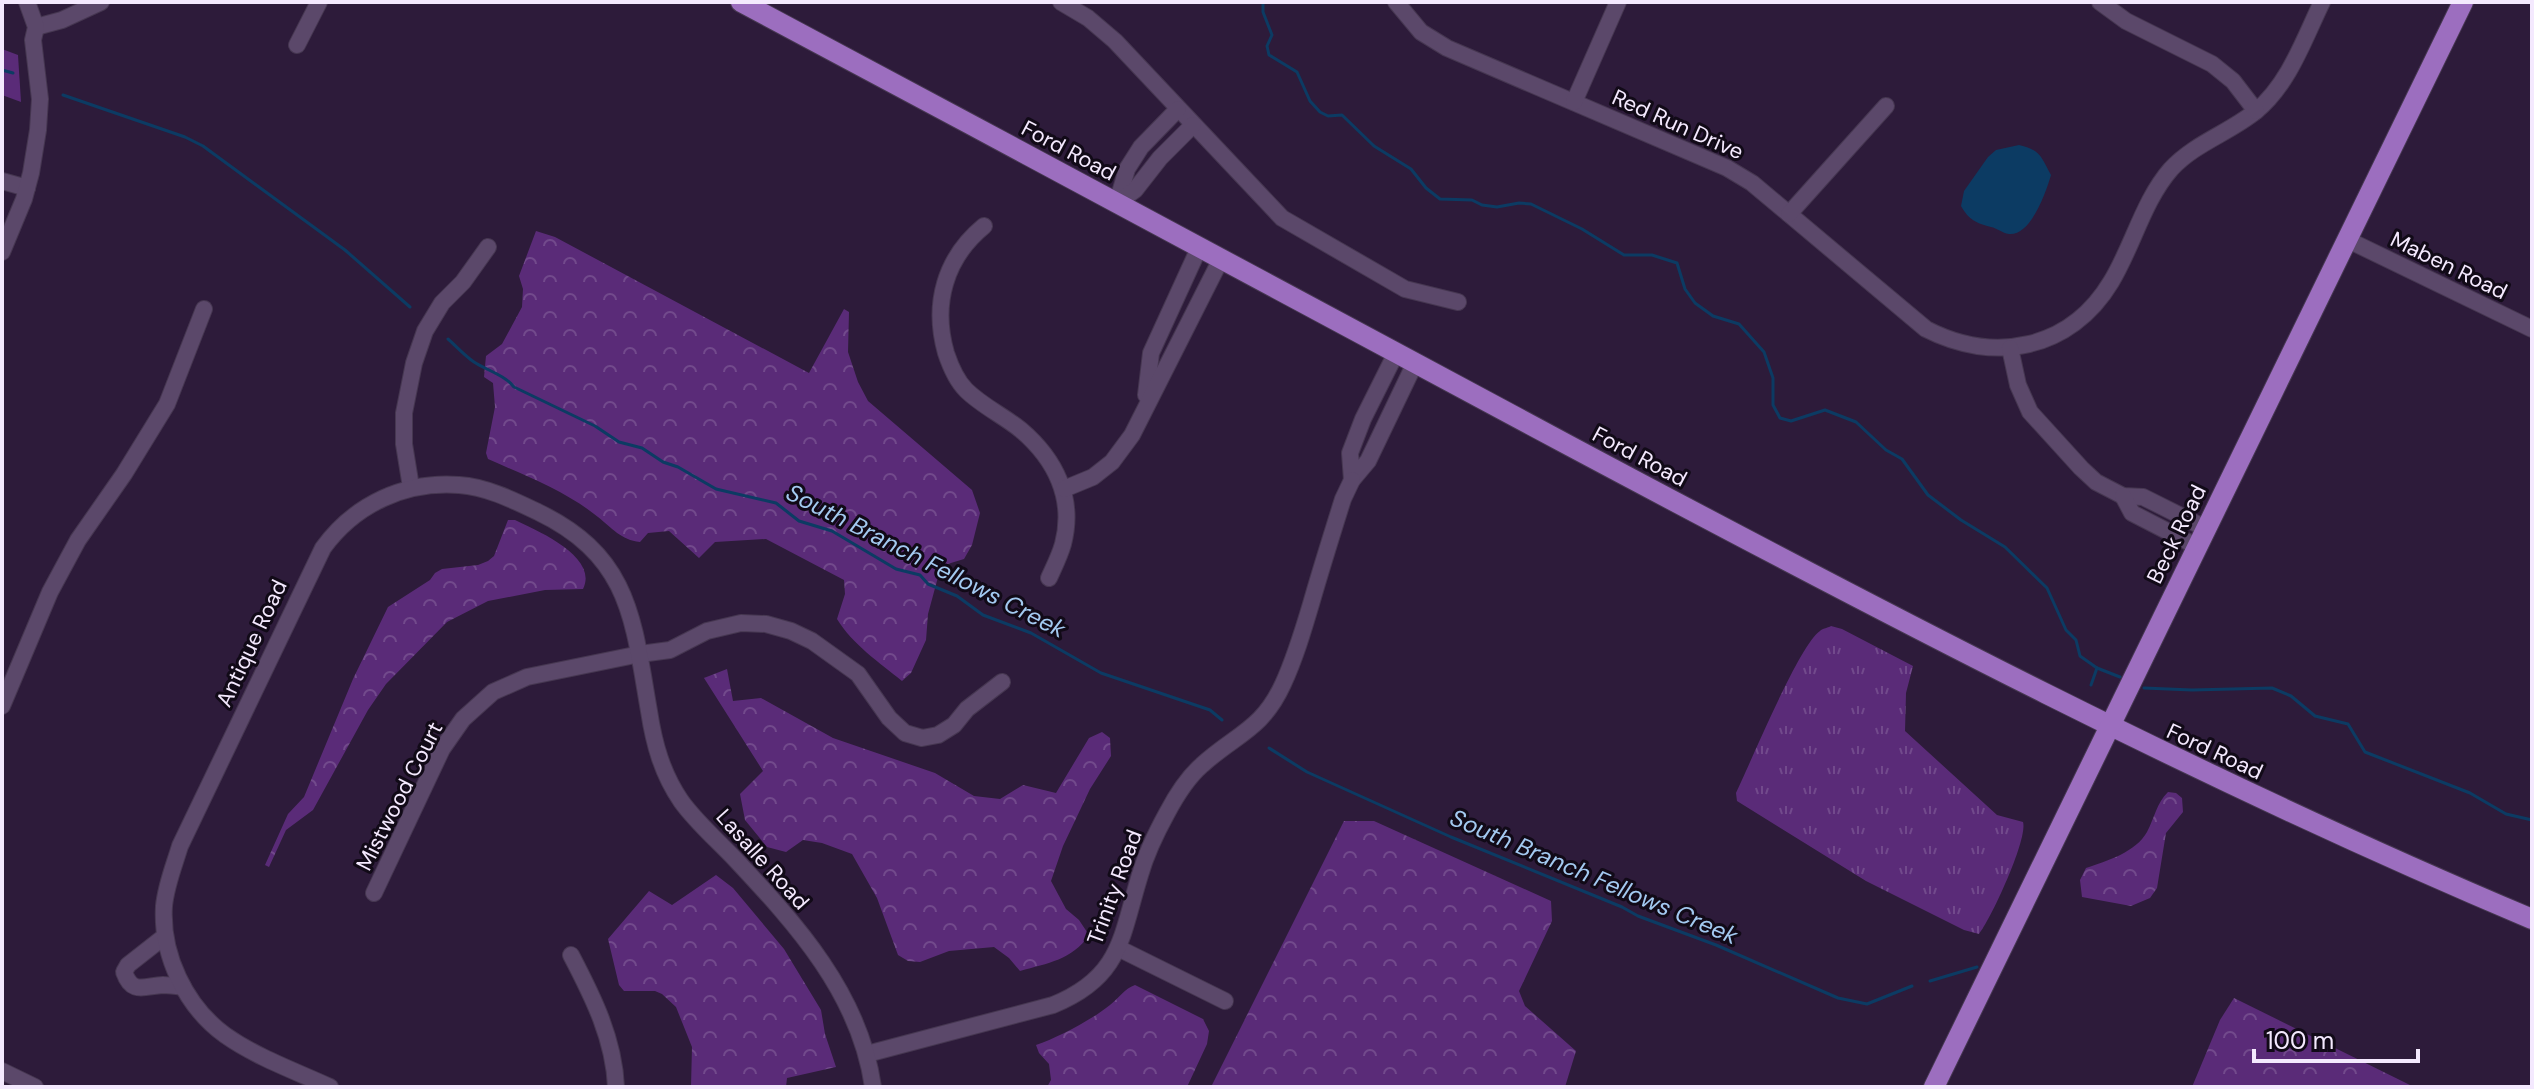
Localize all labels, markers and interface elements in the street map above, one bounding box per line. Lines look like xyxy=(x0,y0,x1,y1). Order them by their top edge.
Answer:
street label: Red Run Drive xyxy=(1608,83,1748,166)
street label: Ford Road xyxy=(1017,113,1121,187)
street label: Maben Road xyxy=(2386,225,2512,306)
street label: Ford Road xyxy=(1588,419,1692,493)
water label: South Branch Fellows Creek xyxy=(781,476,1072,645)
street label: Beck Road xyxy=(2140,480,2213,588)
street label: Antique Road xyxy=(209,575,294,711)
street label: Mistwood Court xyxy=(349,717,449,876)
street label: Ford Road xyxy=(2162,717,2268,786)
water label: South Branch Fellows Creek xyxy=(1446,802,1743,952)
street label: Lasalle Road xyxy=(710,803,816,916)
street label: Trinity Road xyxy=(1080,826,1149,949)
scale bar xyxy=(2254,1013,2418,1063)
text: 100 m xyxy=(2266,1025,2334,1056)

